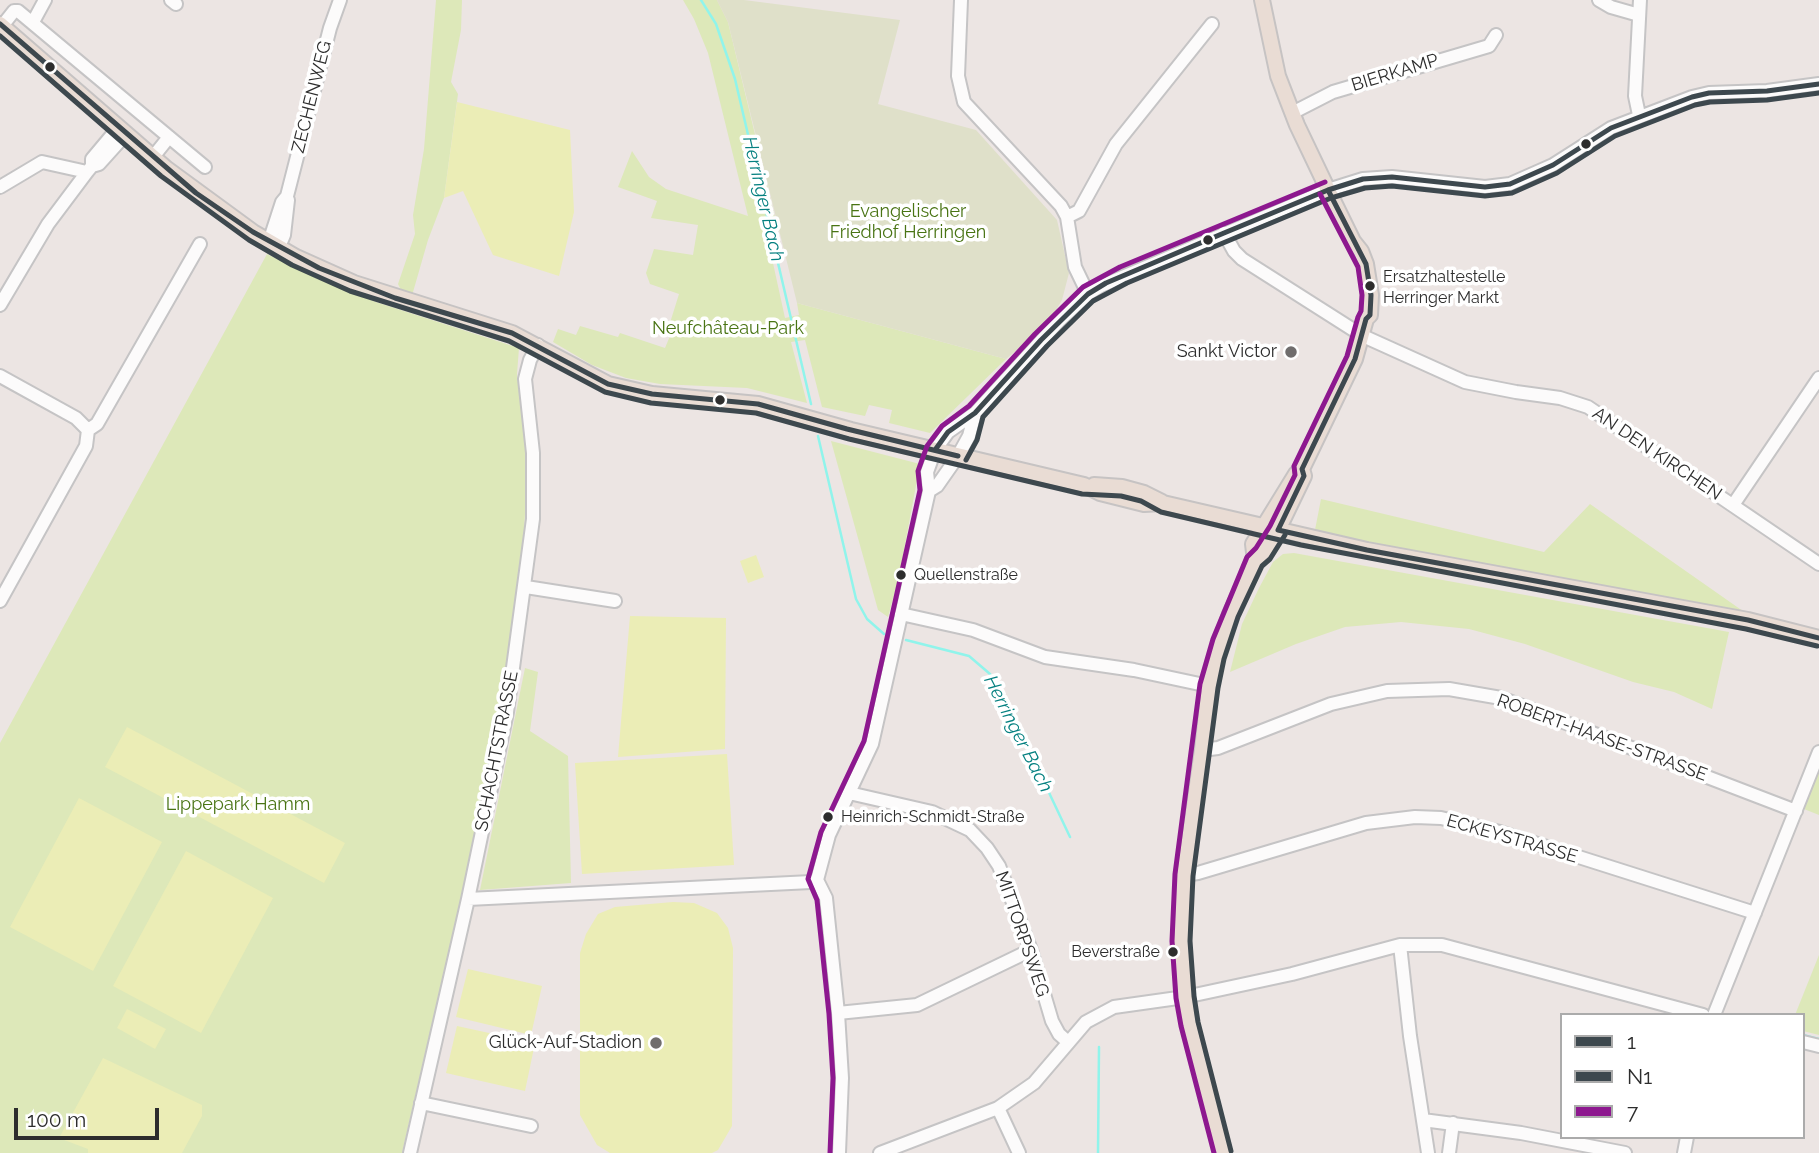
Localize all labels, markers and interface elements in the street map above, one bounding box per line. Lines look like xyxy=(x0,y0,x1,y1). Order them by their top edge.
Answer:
street label: ZECHENWEG xyxy=(288,39,336,155)
street label: BIERKAMP xyxy=(1349,50,1441,96)
unlabelled marker xyxy=(43,60,57,74)
water label: Herringer Bach xyxy=(737,134,789,264)
unlabelled marker xyxy=(1579,137,1593,151)
park label: Evangelischer Friedhof Herringen xyxy=(830,201,986,244)
unlabelled marker xyxy=(1201,233,1215,247)
place label: Ersatzhaltestelle Herringer Markt xyxy=(1383,267,1505,305)
marker: Ersatzhaltestelle Herringer Markt xyxy=(1363,279,1377,293)
park label: Neufchâteau-Park xyxy=(652,318,804,340)
place label: Sankt Victor xyxy=(1177,341,1277,363)
marker: Sankt Victor xyxy=(1283,344,1299,360)
unlabelled marker xyxy=(713,393,727,407)
street label: AN DEN KIRCHEN xyxy=(1588,403,1726,505)
place label: Quellenstraße xyxy=(914,565,1018,585)
marker: Quellenstraße xyxy=(894,568,908,582)
street label: SCHACHTSTRASSE xyxy=(471,669,523,833)
water label: Herringer Bach xyxy=(979,672,1057,796)
street label: ROBERT-HAASE-STRASSE xyxy=(1494,690,1710,786)
park label: Lippepark Hamm xyxy=(166,794,310,816)
place label: Heinrich-Schmidt-Straße xyxy=(841,807,1024,827)
marker: Heinrich-Schmidt-Straße xyxy=(821,810,835,824)
street label: ECKEYSTRASSE xyxy=(1444,810,1580,868)
street label: MITTORPSWEG xyxy=(990,868,1054,1000)
place label: Beverstraße xyxy=(1071,942,1160,962)
marker: Beverstraße xyxy=(1166,945,1180,959)
legend xyxy=(1560,1013,1805,1139)
text: 1 xyxy=(1627,1029,1636,1054)
place label: Glück-Auf-Stadion xyxy=(489,1032,642,1054)
marker: Glück-Auf-Stadion xyxy=(648,1035,664,1051)
text: N1 xyxy=(1627,1064,1652,1089)
scale bar xyxy=(18,1094,163,1138)
text: 7 xyxy=(1627,1099,1638,1124)
text: 100 m xyxy=(27,1107,86,1132)

